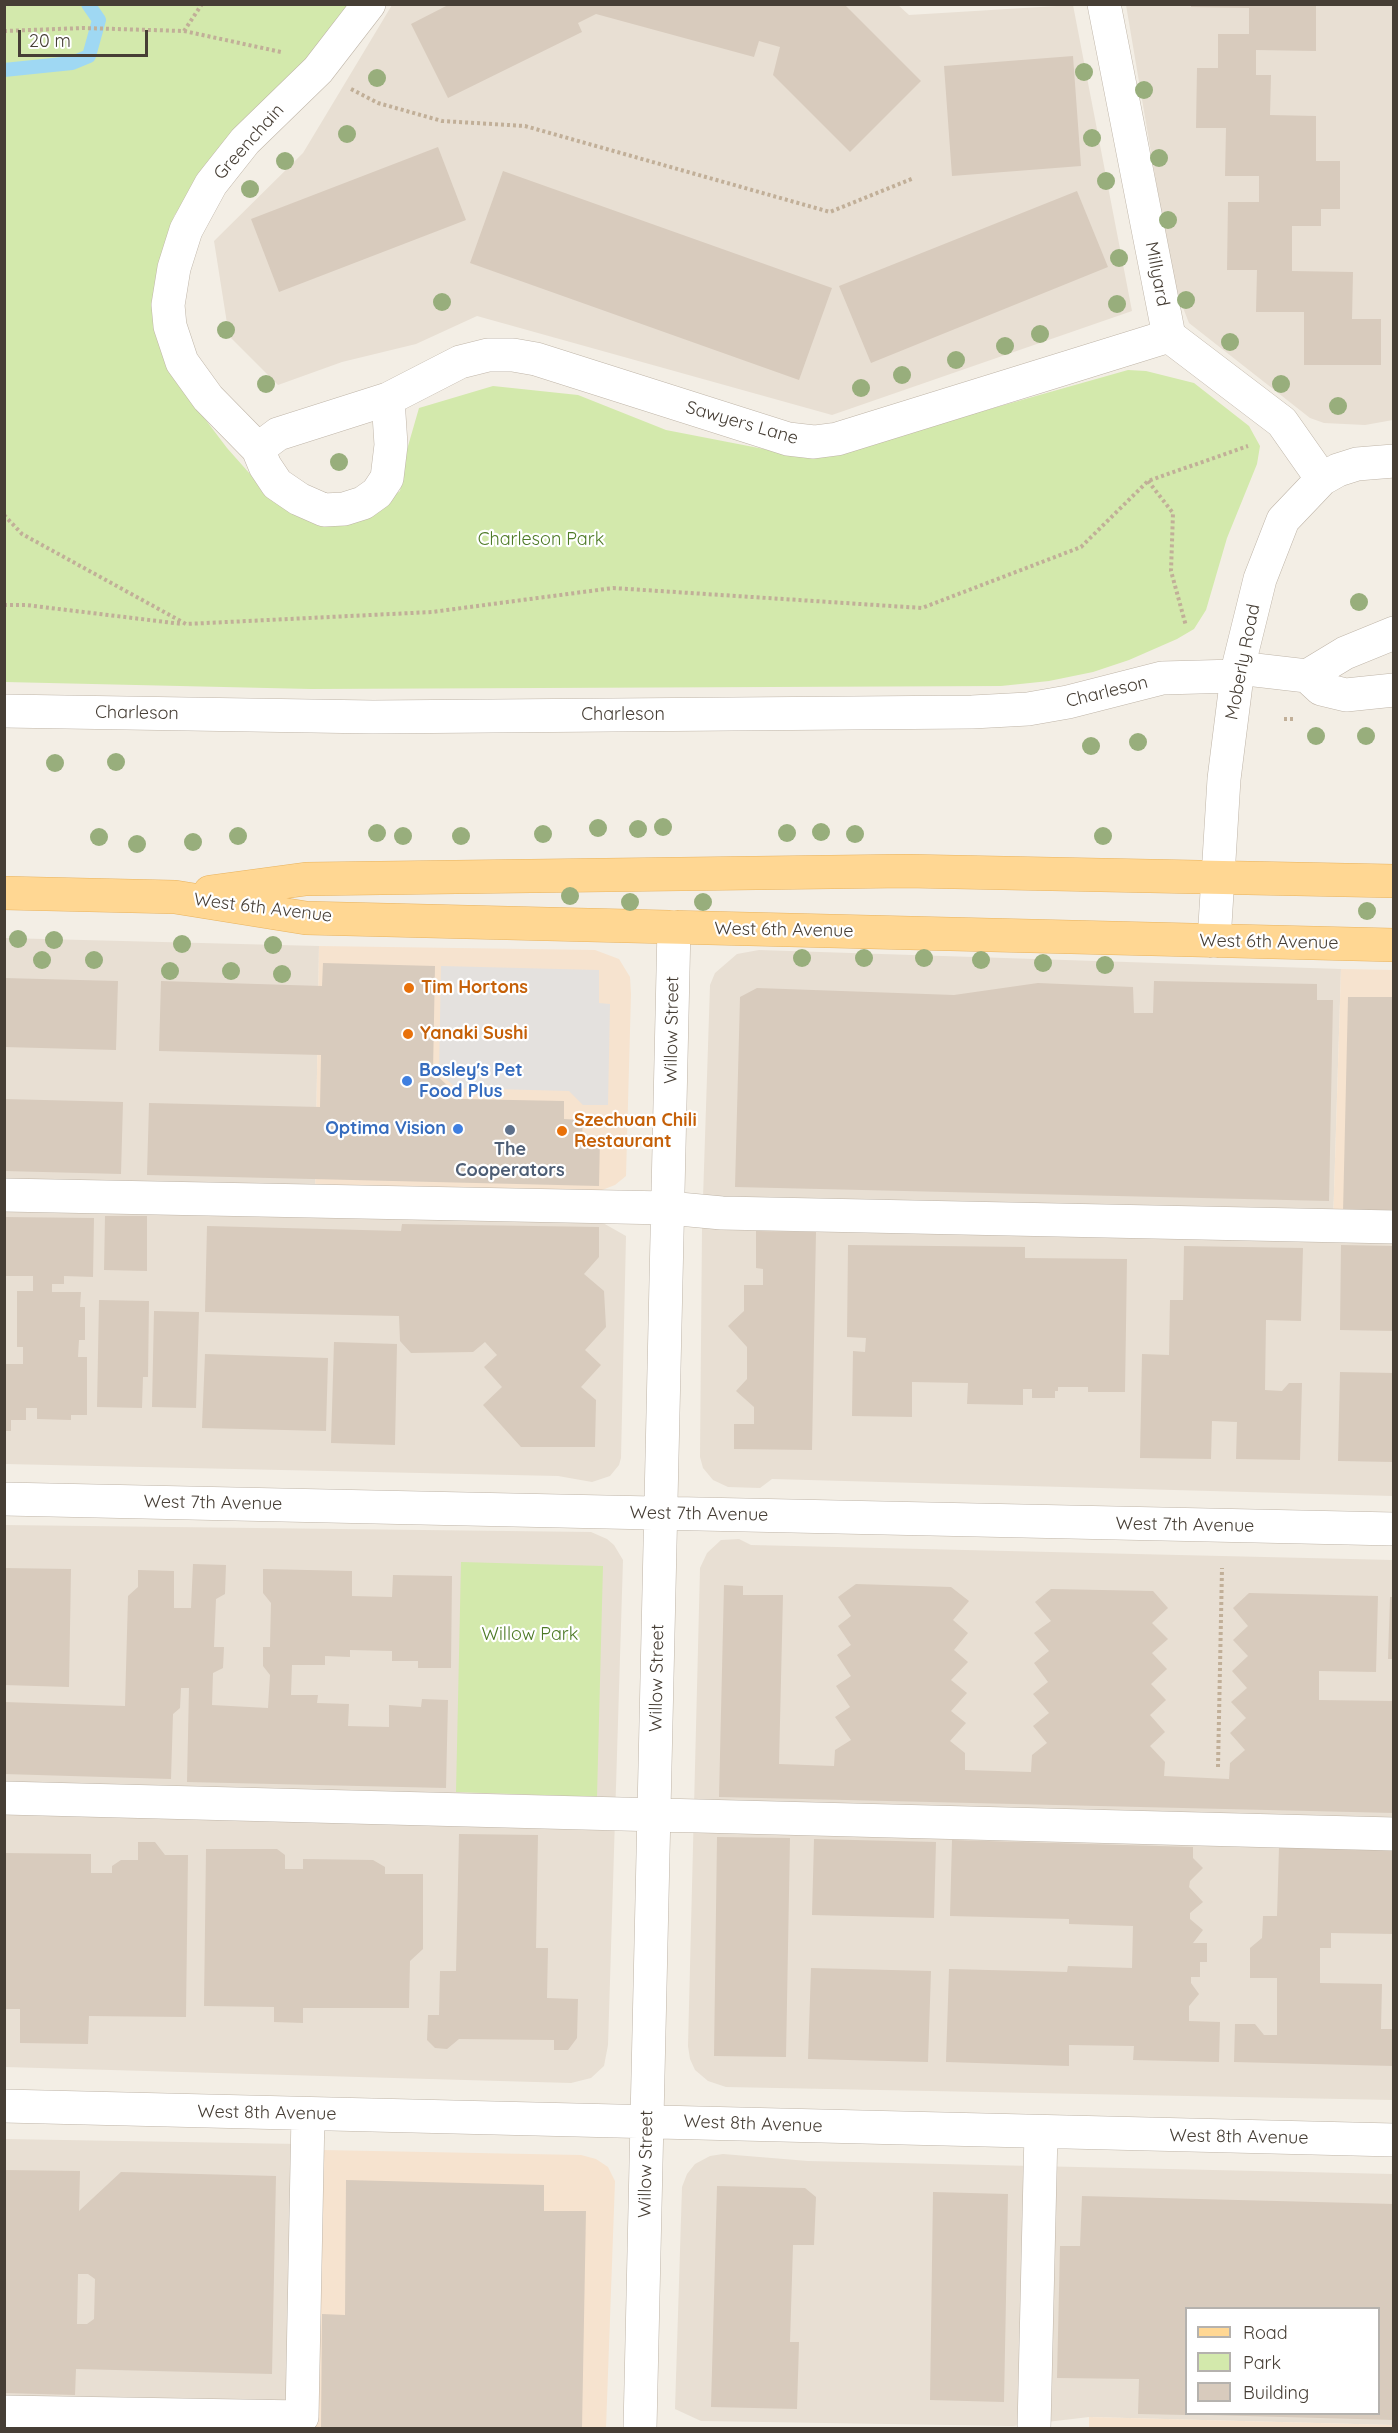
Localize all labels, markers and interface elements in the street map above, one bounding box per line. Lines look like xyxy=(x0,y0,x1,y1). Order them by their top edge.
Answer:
scale bar xyxy=(21,18,152,56)
text: 20 m xyxy=(29,29,71,52)
street label: Greenchain xyxy=(209,100,289,184)
street label: Millyard xyxy=(1140,240,1174,308)
street label: Sawyers Lane xyxy=(683,397,801,449)
park label: Charleson Park xyxy=(478,529,604,551)
street label: Moberly Road xyxy=(1221,602,1265,722)
street label: Charleson xyxy=(1064,671,1150,713)
street label: Charleson xyxy=(95,701,179,725)
street label: Charleson xyxy=(581,704,665,726)
street label: West 6th Avenue xyxy=(193,889,333,927)
street label: West 6th Avenue xyxy=(714,918,854,942)
street label: West 6th Avenue xyxy=(1199,930,1339,954)
street label: Willow Street xyxy=(660,976,684,1084)
place label: Tim Hortons xyxy=(421,977,528,999)
marker: Tim Hortons xyxy=(402,981,416,995)
place label: Yanaki Sushi xyxy=(420,1023,528,1045)
marker: Yanaki Sushi xyxy=(401,1027,415,1041)
place label: Bosley's Pet Food Plus xyxy=(419,1060,523,1102)
marker: Bosley's Pet Food Plus xyxy=(400,1074,414,1088)
place label: Szechuan Chili Restaurant xyxy=(574,1110,697,1152)
place label: Optima Vision xyxy=(325,1118,446,1140)
marker: Optima Vision xyxy=(451,1122,465,1136)
marker: The Cooperators xyxy=(503,1123,517,1137)
marker: Szechuan Chili Restaurant xyxy=(555,1124,569,1138)
place label: The Cooperators xyxy=(455,1139,565,1182)
street label: West 7th Avenue xyxy=(143,1491,283,1515)
street label: West 7th Avenue xyxy=(629,1502,769,1526)
street label: West 7th Avenue xyxy=(1115,1513,1255,1537)
park label: Willow Park xyxy=(482,1624,578,1646)
street label: Willow Street xyxy=(645,1624,669,1732)
street label: West 8th Avenue xyxy=(197,2101,337,2125)
street label: Willow Street xyxy=(634,2110,658,2218)
street label: West 8th Avenue xyxy=(683,2111,823,2137)
street label: West 8th Avenue xyxy=(1169,2125,1309,2149)
legend xyxy=(1185,2307,1380,2415)
text: Road xyxy=(1243,2321,1288,2344)
text: Park xyxy=(1243,2351,1281,2374)
text: Building xyxy=(1243,2381,1309,2404)

